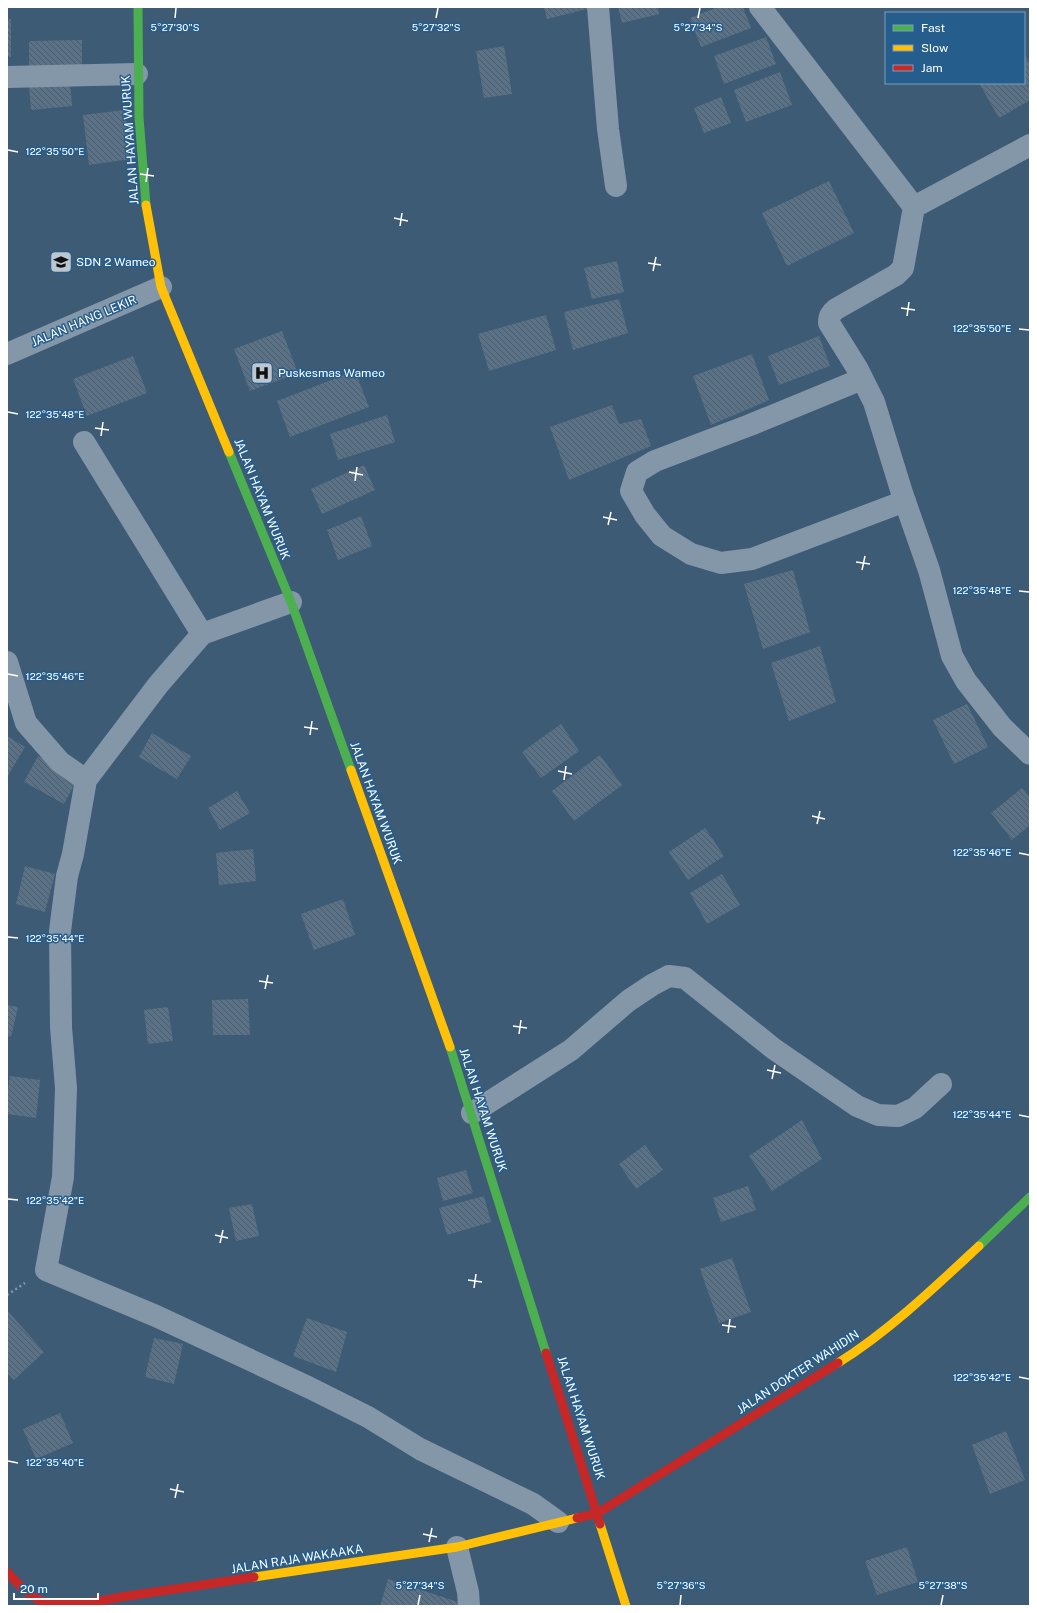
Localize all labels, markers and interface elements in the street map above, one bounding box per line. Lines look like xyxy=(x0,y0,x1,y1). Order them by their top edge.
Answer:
legend xyxy=(885,12,1025,84)
text: 5°27'30"S xyxy=(151,21,200,33)
text: 5°27'32"S xyxy=(412,21,461,33)
text: 5°27'34"S xyxy=(673,21,723,33)
text: Fast xyxy=(921,21,946,35)
text: Slow xyxy=(921,41,949,55)
text: Jam xyxy=(921,61,943,75)
street label: JALAN HAYAM WURUK xyxy=(118,75,142,205)
text: 122°35'50"E xyxy=(26,145,84,157)
school or university icon: SDN 2 Wameo xyxy=(48,249,74,275)
place label: SDN 2 Wameo xyxy=(76,255,156,269)
street label: JALAN HANG LEKIR xyxy=(29,292,139,350)
text: 122°35'50"E xyxy=(953,322,1011,334)
hospital icon: Puskesmas Wameo xyxy=(249,360,275,386)
place label: Puskesmas Wameo xyxy=(278,366,385,380)
text: 122°35'48"E xyxy=(25,408,85,420)
street label: JALAN HAYAM WURUK xyxy=(231,436,293,562)
text: 122°35'48"E xyxy=(952,584,1012,596)
text: 122°35'46"E xyxy=(26,670,84,682)
street label: JALAN HAYAM WURUK xyxy=(347,740,405,866)
text: 122°35'46"E xyxy=(953,846,1011,858)
text: 122°35'44"E xyxy=(26,932,84,944)
street label: JALAN HAYAM WURUK xyxy=(456,1046,510,1174)
text: 122°35'44"E xyxy=(953,1108,1011,1120)
text: 122°35'42"E xyxy=(26,1194,84,1206)
street label: JALAN DOKTER WAHIDIN xyxy=(734,1327,862,1417)
street label: JALAN HAYAM WURUK xyxy=(554,1354,608,1482)
text: 122°35'42"E xyxy=(953,1371,1011,1383)
text: 122°35'40"E xyxy=(26,1456,84,1468)
street label: JALAN RAJA WAKAAKA xyxy=(230,1542,364,1576)
scale bar xyxy=(14,1575,98,1601)
text: 5°27'34"S xyxy=(395,1579,445,1591)
text: 5°27'36"S xyxy=(657,1579,706,1591)
text: 5°27'38"S xyxy=(918,1579,968,1591)
text: 20 m xyxy=(20,1582,48,1596)

